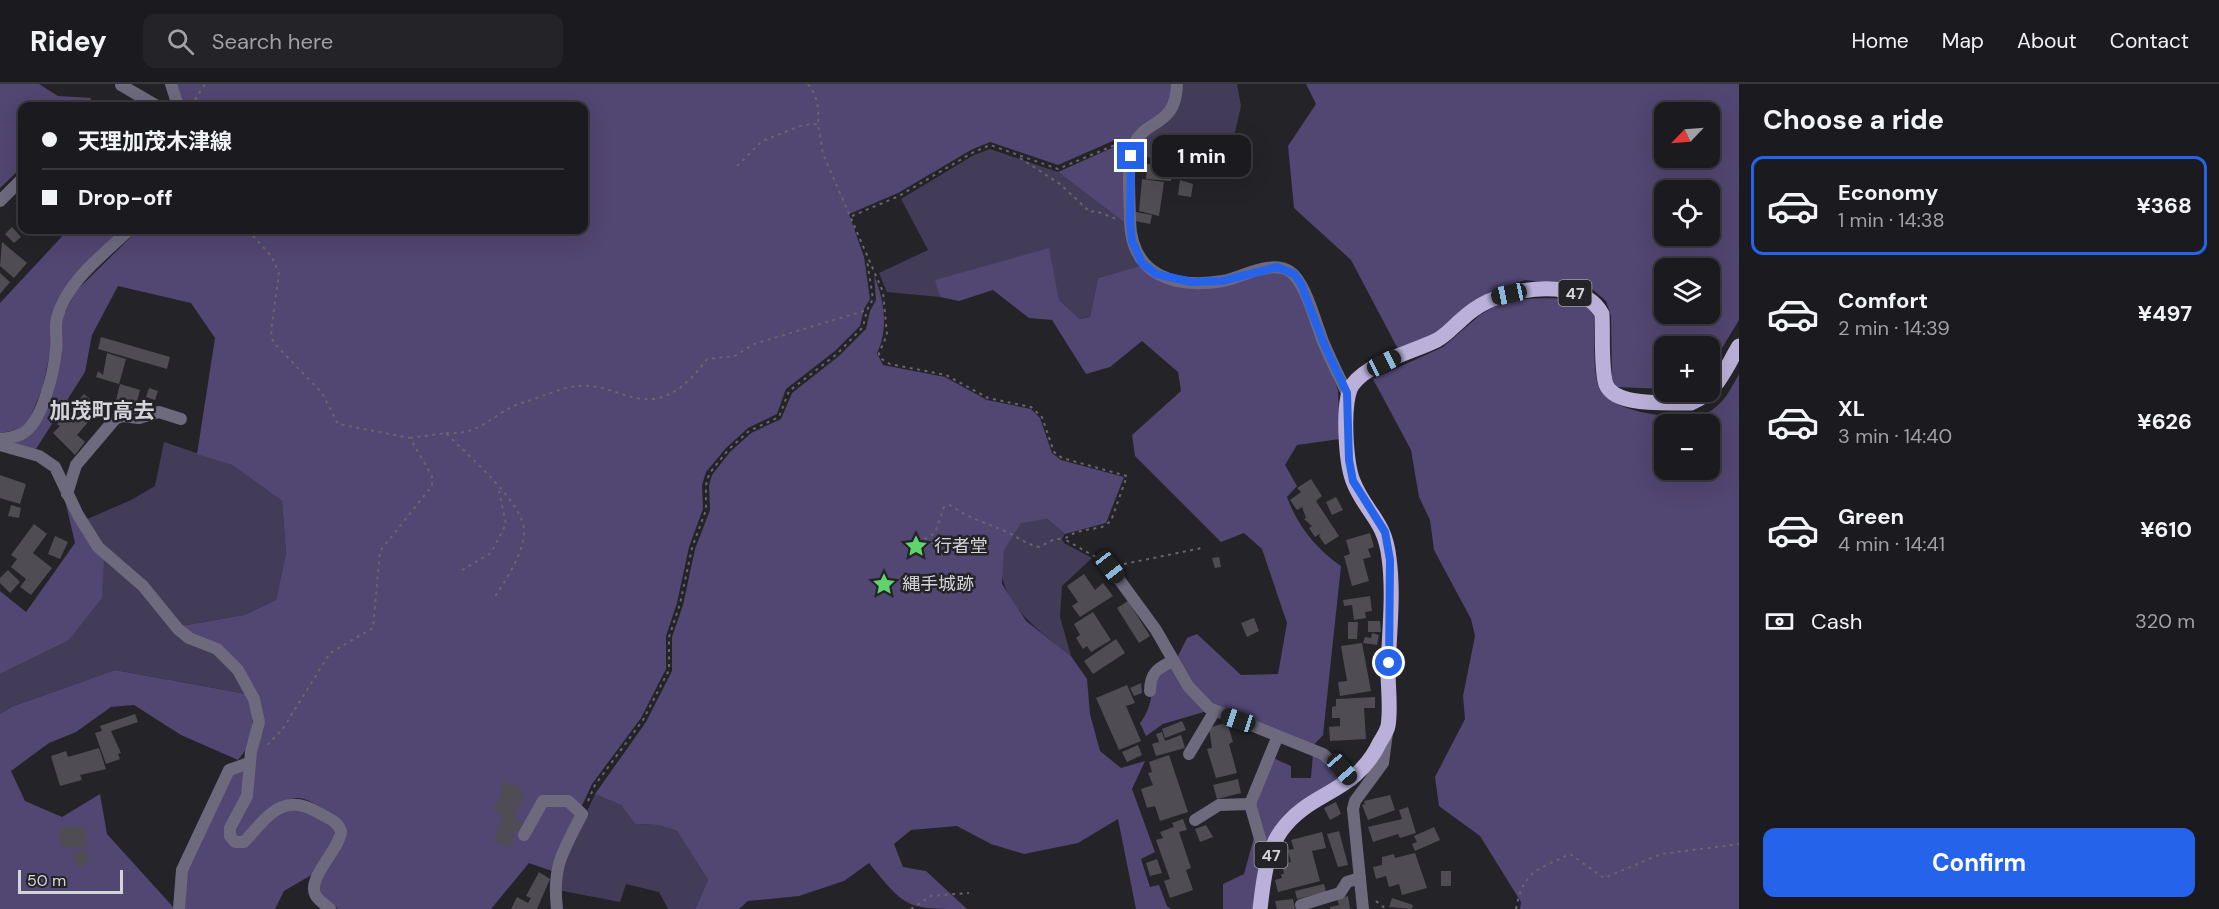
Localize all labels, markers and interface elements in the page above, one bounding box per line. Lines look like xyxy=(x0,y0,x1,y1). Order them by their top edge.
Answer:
search box xyxy=(143,14,563,68)
text: Ridey xyxy=(30,23,107,60)
icon: search xyxy=(164,25,197,58)
text: Search here xyxy=(212,27,333,56)
text: Home xyxy=(1851,27,1909,55)
text: Map xyxy=(1942,27,1984,55)
text: About xyxy=(2017,27,2077,55)
text: Contact xyxy=(2110,27,2189,55)
north arrow xyxy=(1654,102,1720,168)
map controls xyxy=(1654,102,1720,480)
text: Choose a ride xyxy=(1763,102,1944,137)
text: 天理加茂木津線 xyxy=(78,127,232,156)
callout: 1 min xyxy=(1152,135,1251,177)
route end xyxy=(1117,142,1144,169)
text: 1 min xyxy=(1177,143,1226,169)
text: Economy xyxy=(1838,178,1938,207)
icon: car xyxy=(1766,179,1820,233)
button: locate xyxy=(1654,180,1720,246)
text: Drop-off xyxy=(78,183,173,212)
text: ¥368 xyxy=(2137,191,2192,220)
text: 1 min · 14:38 xyxy=(1838,207,1945,233)
button: layers xyxy=(1654,258,1720,324)
road number: 47 xyxy=(1558,280,1592,306)
car xyxy=(1490,281,1528,307)
text: Comfort xyxy=(1838,286,1928,315)
icon: car xyxy=(1766,287,1820,341)
text: ¥497 xyxy=(2138,299,2192,328)
text: 2 min · 14:39 xyxy=(1838,315,1950,341)
button: + xyxy=(1654,336,1720,402)
car xyxy=(1364,347,1404,379)
text: XL xyxy=(1838,394,1865,423)
icon: car xyxy=(1766,395,1820,449)
district label: 加茂町高去 xyxy=(50,397,155,425)
text: ¥626 xyxy=(2137,407,2192,436)
button: − xyxy=(1654,414,1720,480)
text: 3 min · 14:40 xyxy=(1838,423,1952,449)
text: Green xyxy=(1838,502,1904,531)
icon: car xyxy=(1766,503,1820,557)
text: ¥610 xyxy=(2140,515,2192,544)
text: 4 min · 14:41 xyxy=(1838,531,1945,557)
place icon: 行者堂 xyxy=(903,533,929,559)
place label: 行者堂 xyxy=(934,534,988,558)
car xyxy=(1092,547,1128,587)
place icon: 縄手城跡 xyxy=(871,571,897,597)
place label: 縄手城跡 xyxy=(902,572,974,596)
icon: cash xyxy=(1763,605,1796,638)
text: Cash xyxy=(1811,607,1862,636)
text: 320 m xyxy=(2135,608,2195,634)
route start xyxy=(1375,649,1402,676)
car xyxy=(1218,706,1258,734)
car xyxy=(1323,750,1361,788)
button: Confirm xyxy=(1763,828,2195,897)
road number: 47 xyxy=(1254,842,1288,868)
scale bar xyxy=(18,867,123,894)
text: 50 m xyxy=(27,870,66,891)

